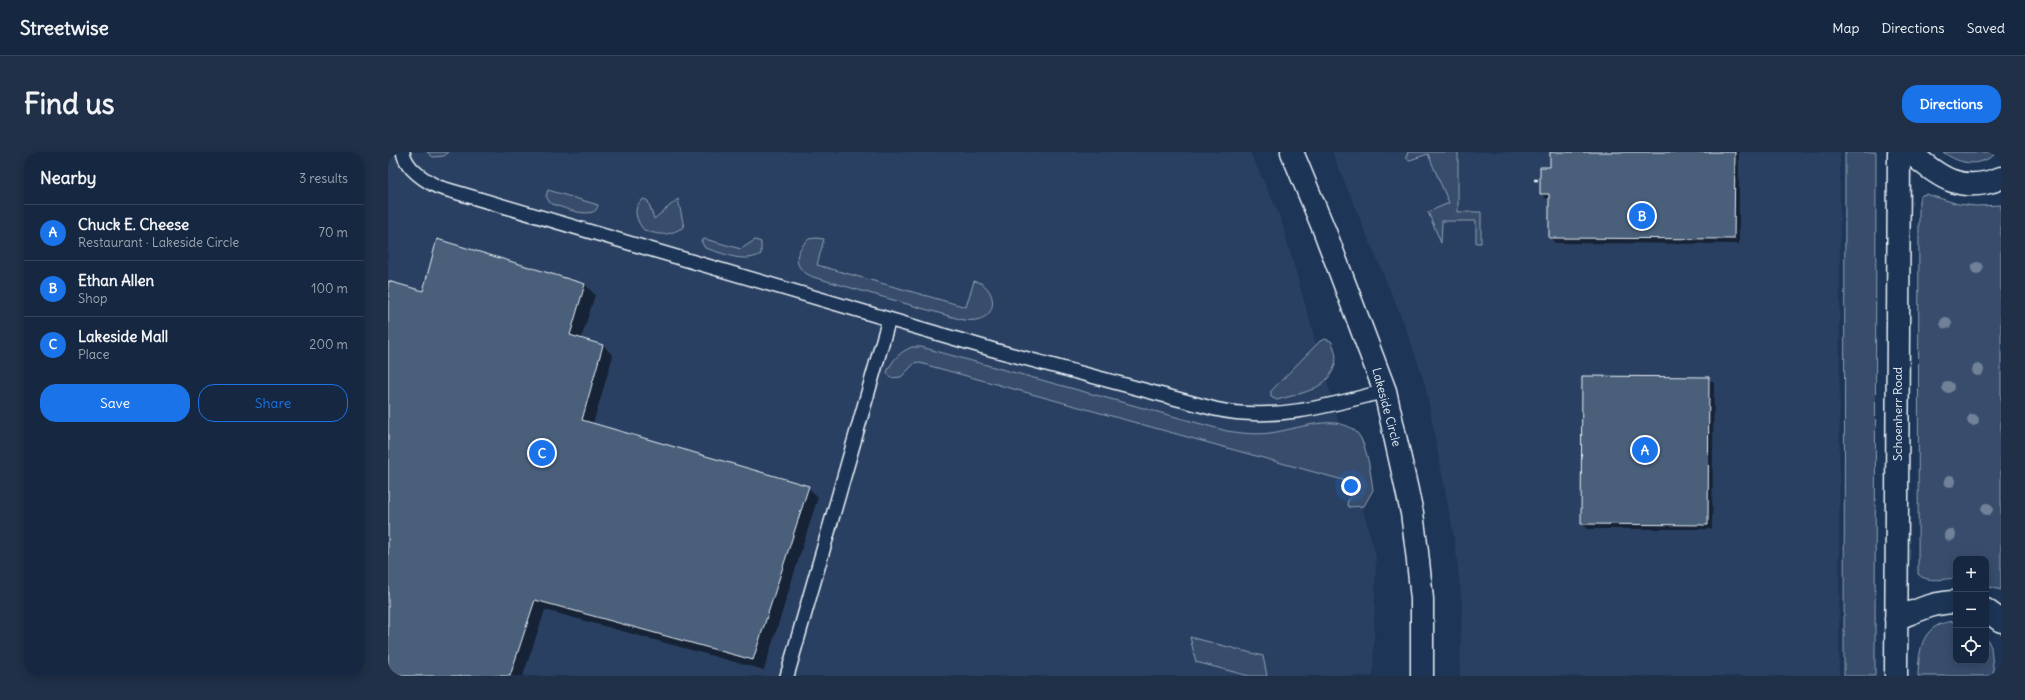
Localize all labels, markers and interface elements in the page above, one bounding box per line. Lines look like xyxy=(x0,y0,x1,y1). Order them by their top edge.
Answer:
text: Streetwise xyxy=(20,16,109,40)
text: Map xyxy=(1832,19,1859,37)
text: Directions xyxy=(1881,19,1945,37)
text: Saved xyxy=(1967,19,2005,37)
button: Directions xyxy=(1902,85,2001,123)
text: Find us xyxy=(24,86,115,122)
text: Nearby xyxy=(40,167,96,189)
text: 3 results xyxy=(299,170,348,187)
pin: B xyxy=(1629,201,1655,231)
text: Chuck E. Cheese xyxy=(78,215,189,234)
text: A xyxy=(49,224,57,241)
text: 70 m xyxy=(319,224,348,241)
text: Restaurant · Lakeside Circle xyxy=(78,234,239,251)
text: Ethan Allen xyxy=(78,271,154,290)
text: B xyxy=(49,280,57,297)
text: 100 m xyxy=(311,280,348,297)
text: Shop xyxy=(78,290,107,307)
text: Lakeside Mall xyxy=(78,327,168,346)
text: C xyxy=(49,336,57,353)
text: 200 m xyxy=(309,336,348,353)
text: Place xyxy=(78,346,109,363)
street label: Lakeside Circle xyxy=(1369,366,1405,448)
street label: Schoenherr Road xyxy=(1890,367,1905,461)
button: Save xyxy=(40,384,190,422)
button: Share xyxy=(198,384,348,422)
pin: A xyxy=(1632,435,1658,465)
pin: C xyxy=(529,438,555,468)
your location xyxy=(1341,476,1361,496)
map controls xyxy=(1953,556,1989,664)
button: + xyxy=(1953,556,1989,592)
button: − xyxy=(1953,592,1989,628)
button: locate xyxy=(1953,628,1989,664)

